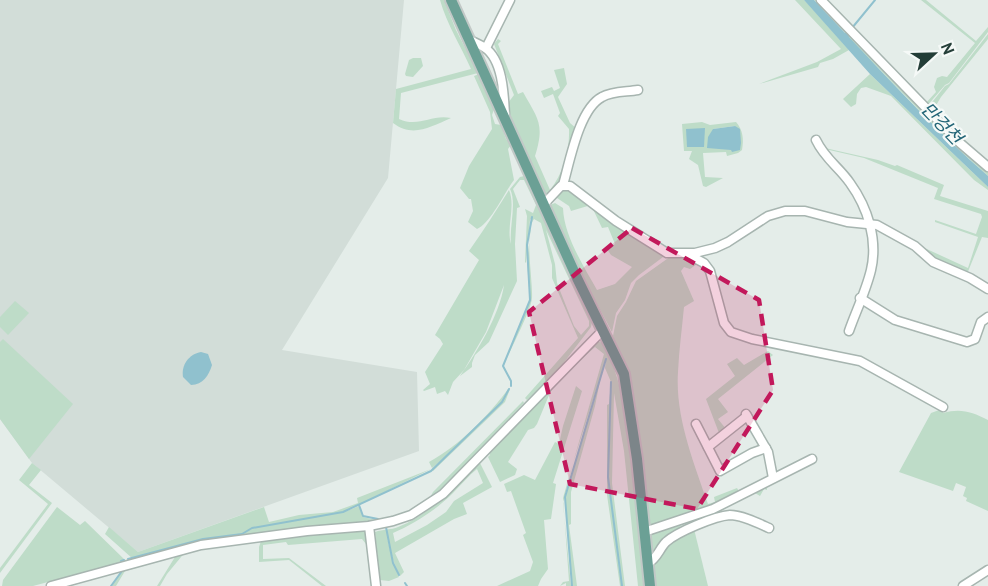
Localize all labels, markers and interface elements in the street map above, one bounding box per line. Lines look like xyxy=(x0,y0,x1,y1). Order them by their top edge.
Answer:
north arrow xyxy=(904,24,964,84)
text: N xyxy=(937,40,959,57)
water label: 만겅천 xyxy=(916,97,969,151)

